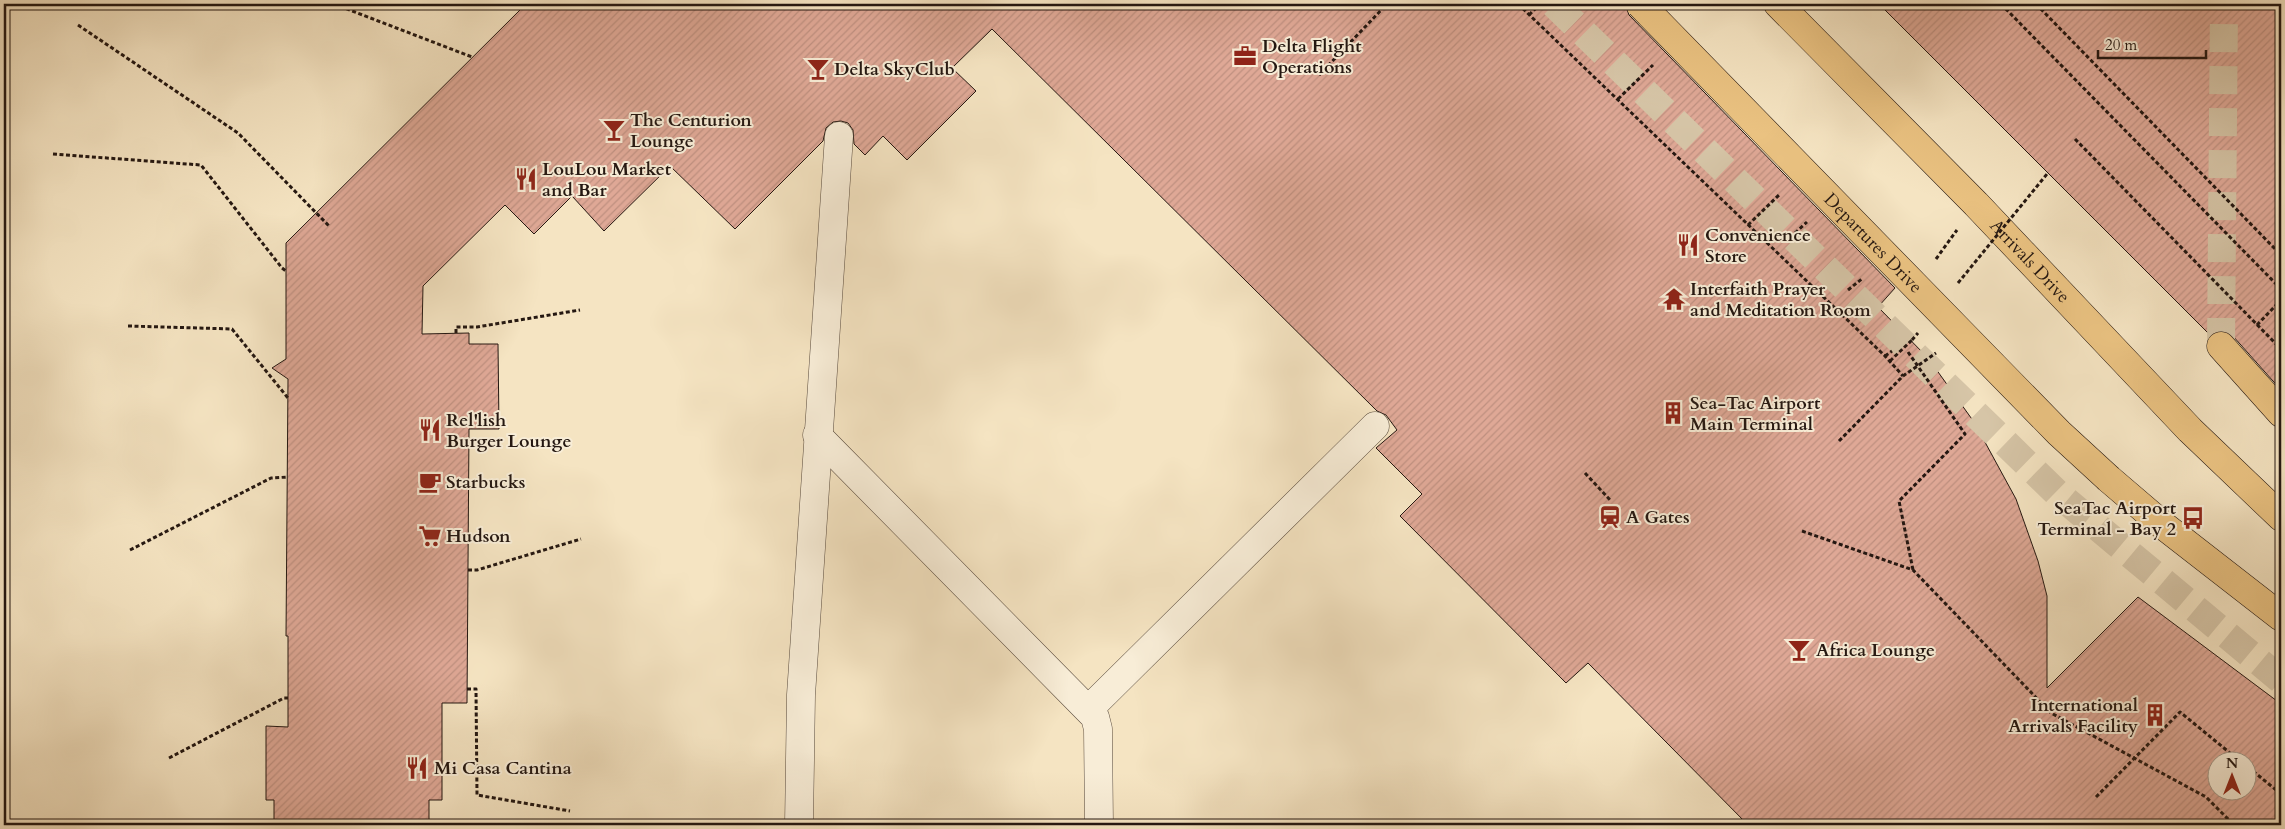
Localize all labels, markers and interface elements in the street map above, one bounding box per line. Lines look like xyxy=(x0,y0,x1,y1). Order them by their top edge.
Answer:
scale bar xyxy=(2098,28,2205,60)
place label: Delta Flight Operations xyxy=(1262,34,1362,80)
text: 20 m xyxy=(2105,35,2137,55)
office icon: Delta Flight Operations xyxy=(1232,43,1258,69)
bar icon: Delta SkyClub xyxy=(805,56,831,82)
place label: Delta SkyClub xyxy=(834,57,955,82)
place label: The Centurion Lounge xyxy=(630,108,752,154)
bar icon: The Centurion Lounge xyxy=(601,117,627,143)
place label: LouLou Market and Bar xyxy=(542,157,672,203)
restaurant icon: LouLou Market and Bar xyxy=(513,166,539,192)
street label: Departures Drive xyxy=(1818,188,1928,299)
street label: Arrivals Drive xyxy=(1984,214,2076,309)
place label: Convenience Store xyxy=(1705,223,1811,269)
restaurant icon: Convenience Store xyxy=(1675,232,1701,258)
place label: Interfaith Prayer and Meditation Room xyxy=(1690,277,1871,323)
temple icon: Interfaith Prayer and Meditation Room xyxy=(1661,286,1687,312)
place label: Sea-Tac Airport Main Terminal xyxy=(1690,391,1821,437)
building icon: Sea-Tac Airport Main Terminal xyxy=(1660,400,1686,426)
place label: Rel'lish Burger Lounge xyxy=(446,408,571,454)
restaurant icon: Rel'lish Burger Lounge xyxy=(417,417,443,443)
cafe icon: Starbucks xyxy=(417,469,443,495)
place label: Starbucks xyxy=(446,470,526,495)
place label: SeaTac Airport Terminal - Bay 2 xyxy=(2037,496,2177,542)
station icon: A Gates xyxy=(1597,504,1623,530)
place label: A Gates xyxy=(1626,505,1690,530)
bus stop icon: SeaTac Airport Terminal - Bay 2 xyxy=(2180,505,2206,531)
supermarket icon: Hudson xyxy=(417,523,443,549)
place label: Hudson xyxy=(446,524,511,549)
bar icon: Africa Lounge xyxy=(1786,637,1812,663)
place label: Africa Lounge xyxy=(1816,638,1935,663)
place label: International Arrivals Facility xyxy=(2008,693,2139,739)
building icon: International Arrivals Facility xyxy=(2142,702,2168,728)
north arrow xyxy=(2208,752,2258,802)
text: N xyxy=(2226,754,2238,773)
restaurant icon: Mi Casa Cantina xyxy=(404,755,430,781)
place label: Mi Casa Cantina xyxy=(434,756,572,781)

